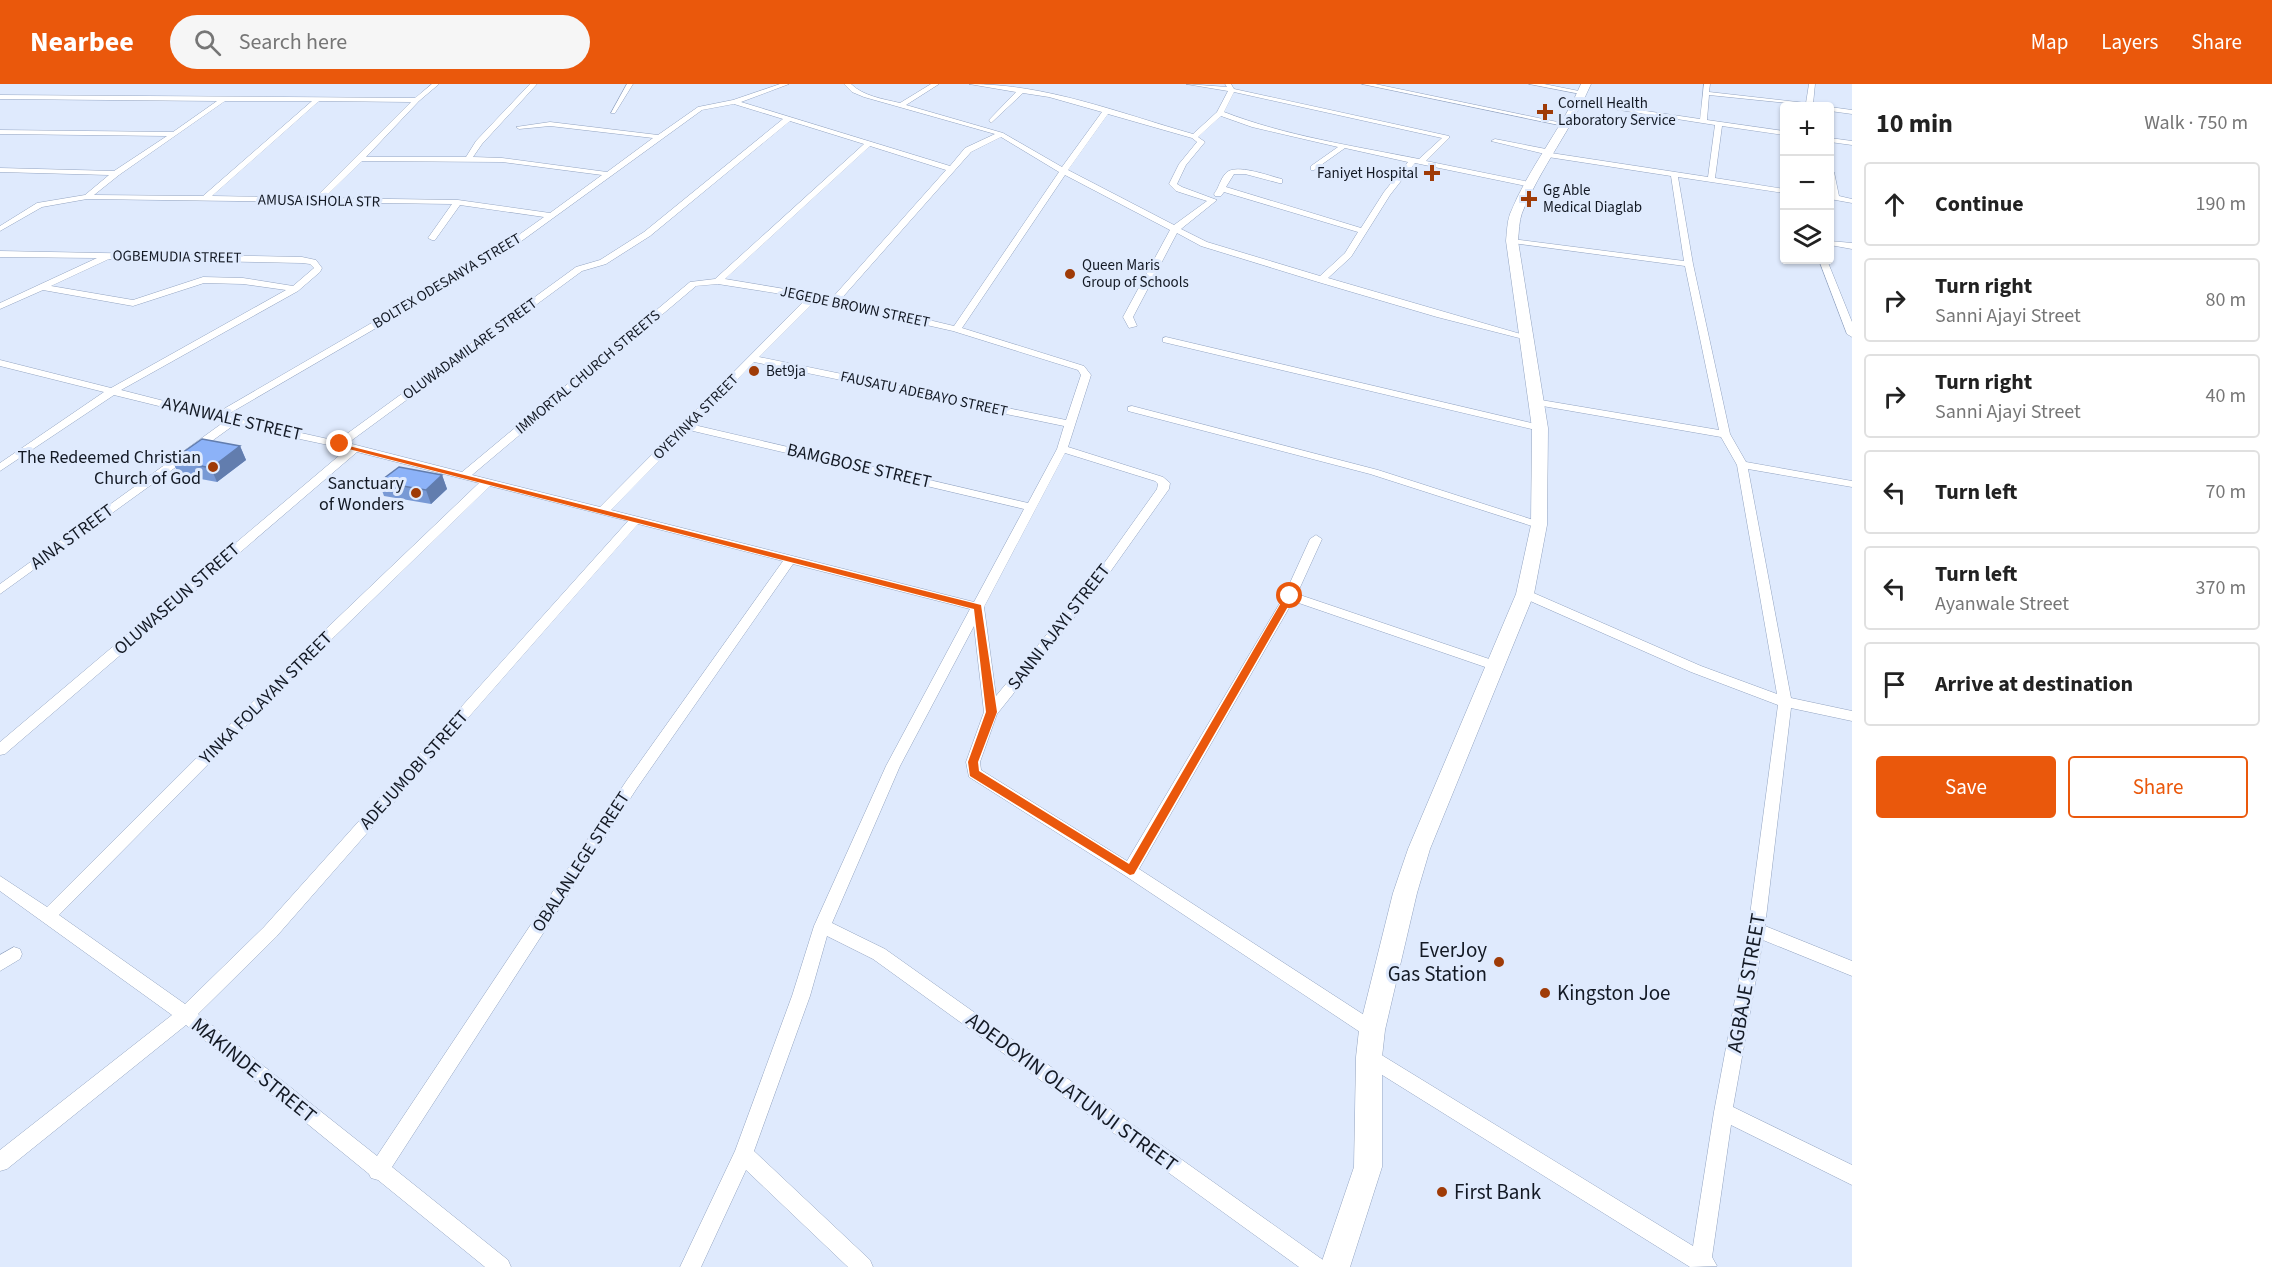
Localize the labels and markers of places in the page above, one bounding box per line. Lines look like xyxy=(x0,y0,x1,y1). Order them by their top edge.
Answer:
place label: Cornell Health Laboratory Service xyxy=(1558,93,1676,131)
marker: Cornell Health Laboratory Service xyxy=(1536,103,1554,121)
place label: Faniyet Hospital xyxy=(1317,163,1418,184)
marker: Faniyet Hospital xyxy=(1423,164,1441,182)
place label: Gg Able Medical Diaglab xyxy=(1543,180,1642,218)
marker: Gg Able Medical Diaglab xyxy=(1520,190,1538,208)
place label: Queen Maris Group of Schools xyxy=(1082,255,1189,293)
marker: Queen Maris Group of Schools xyxy=(1063,267,1077,281)
place label: Bet9ja xyxy=(766,361,806,382)
marker: Bet9ja xyxy=(747,364,761,378)
place label: The Redeemed Christian Church of God xyxy=(17,445,201,491)
marker: The Redeemed Christian Church of God xyxy=(206,460,220,474)
place label: Sanctuary of Wonders xyxy=(319,471,405,517)
marker: Sanctuary of Wonders xyxy=(409,486,423,500)
place label: EverJoy Gas Station xyxy=(1388,935,1487,989)
marker: EverJoy Gas Station xyxy=(1492,955,1506,969)
place label: Kingston Joe xyxy=(1557,978,1671,1008)
marker: Kingston Joe xyxy=(1538,986,1552,1000)
place label: First Bank xyxy=(1454,1177,1542,1207)
marker: First Bank xyxy=(1435,1185,1449,1199)

